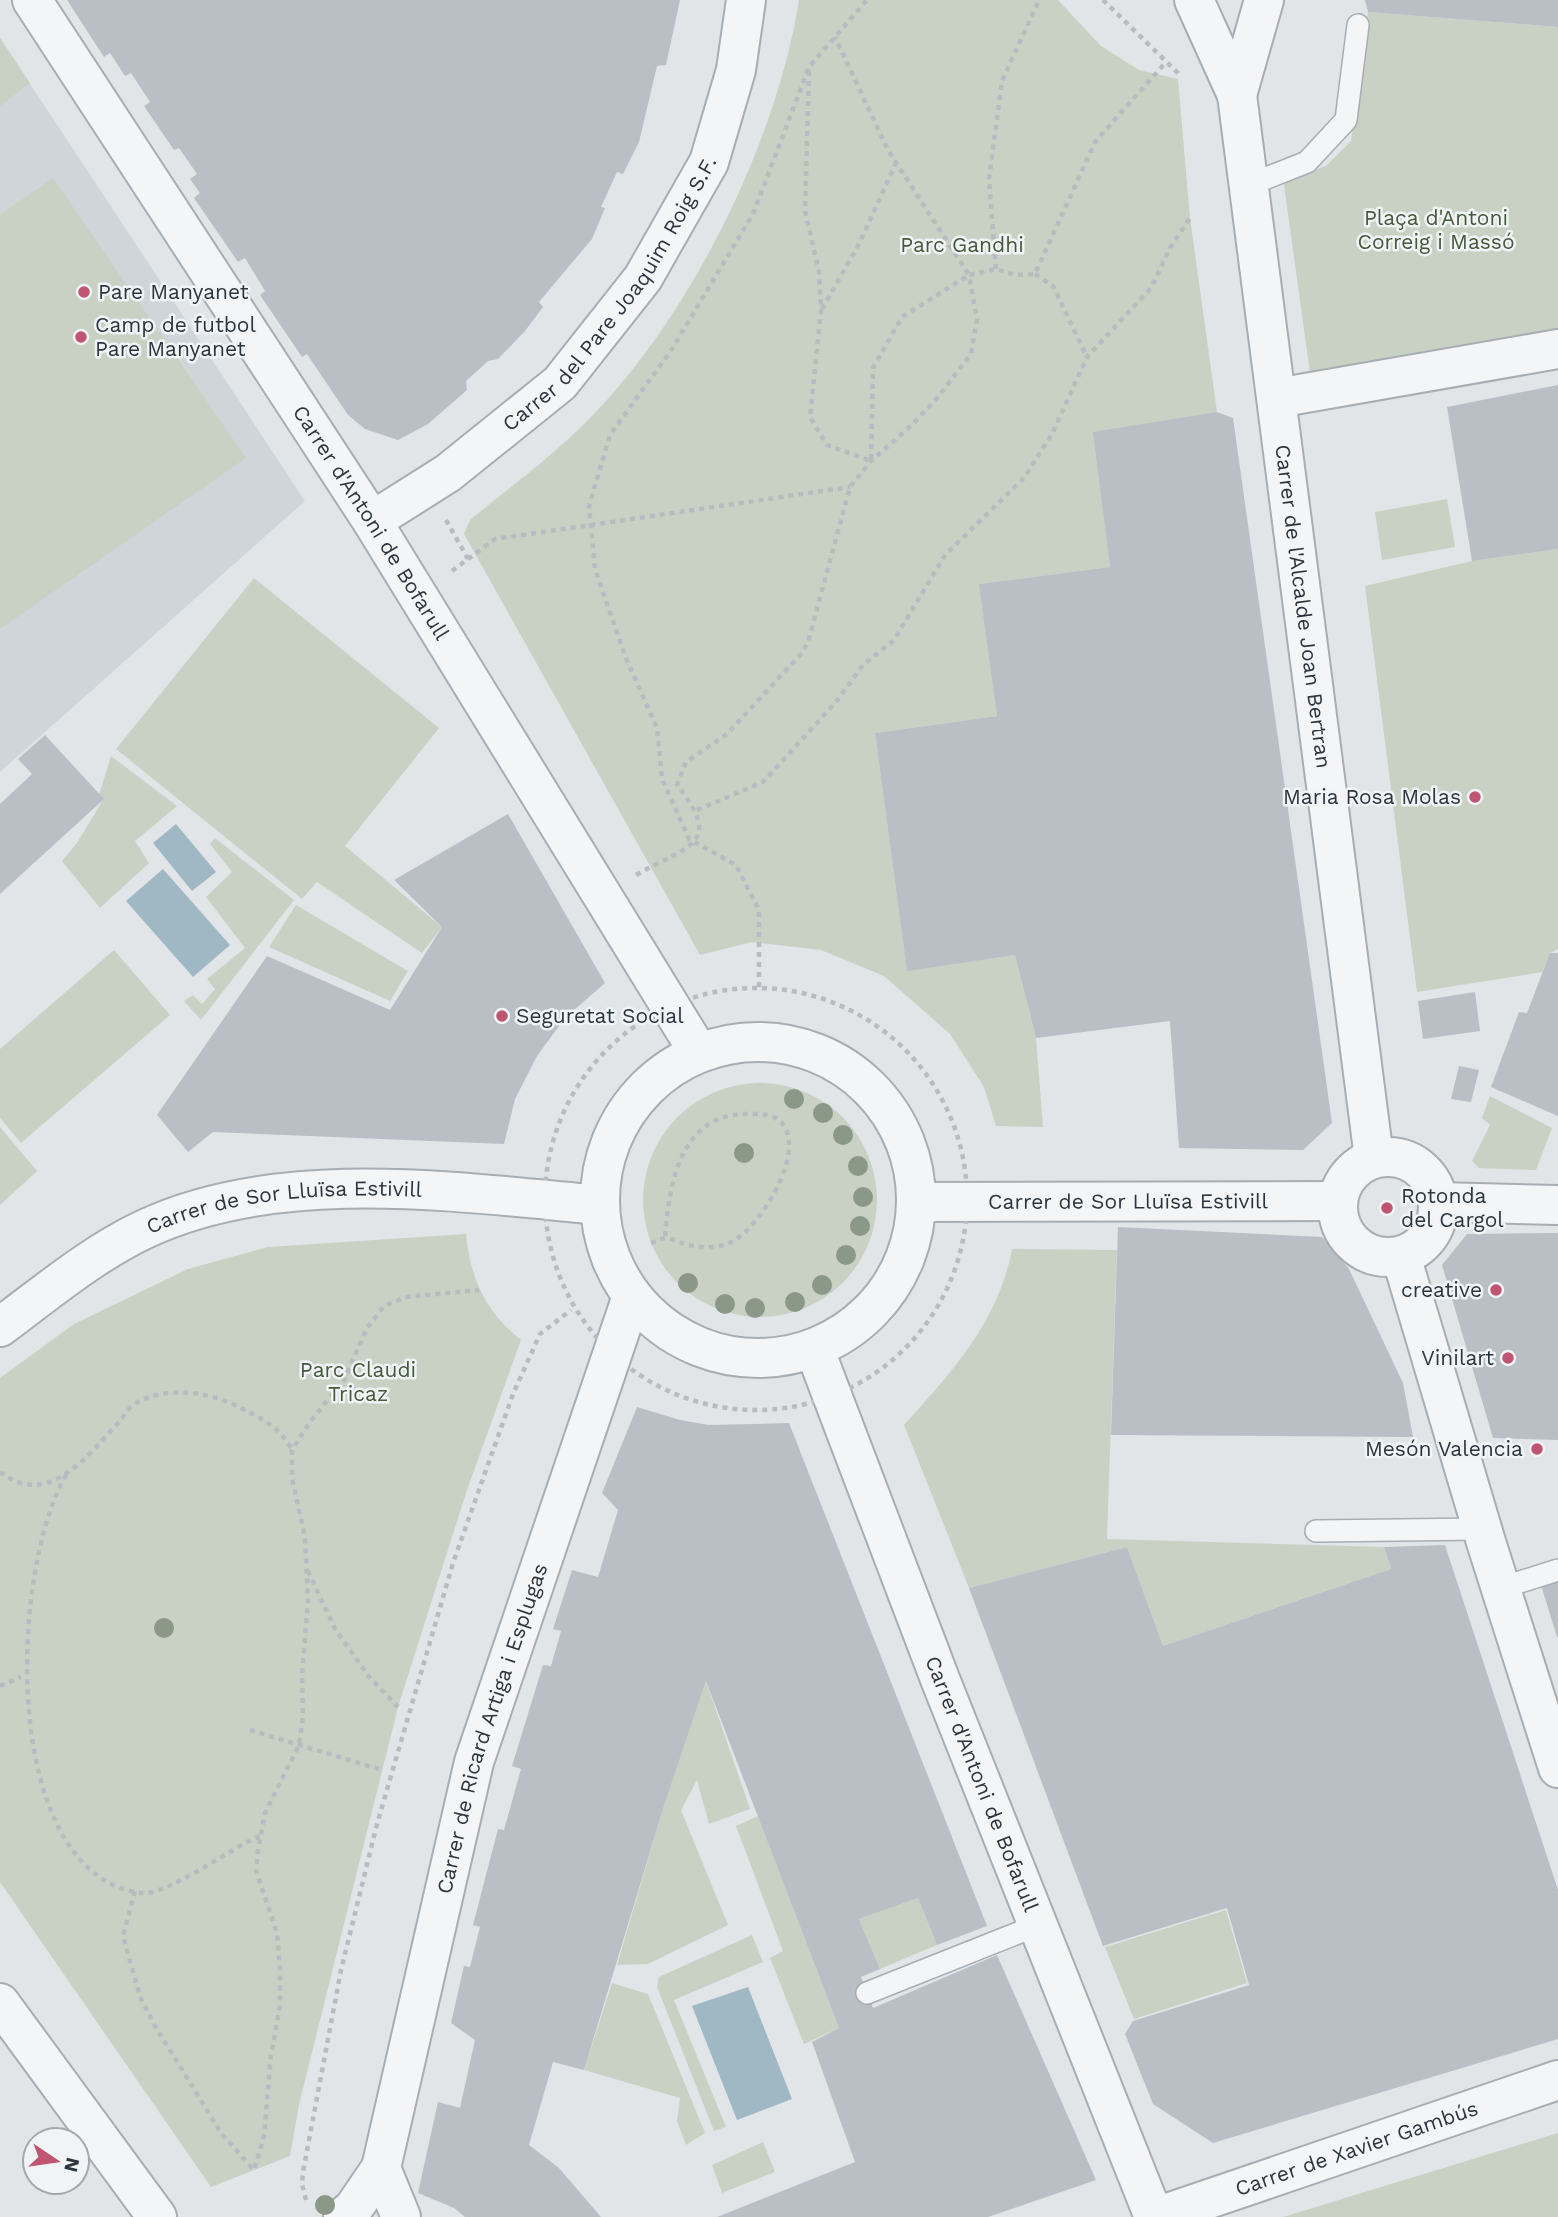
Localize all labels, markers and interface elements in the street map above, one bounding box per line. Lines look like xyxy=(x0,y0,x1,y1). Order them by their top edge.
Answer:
street label: Carrer del Pare Joaquim Roig S.F. xyxy=(497,155,722,436)
park label: Plaça d'Antoni Correig i Massó xyxy=(1357,205,1515,254)
park label: Parc Gandhi xyxy=(900,232,1024,257)
place label: Pare Manyanet xyxy=(98,279,249,304)
marker: Pare Manyanet xyxy=(76,284,92,300)
place label: Camp de futbol Pare Manyanet xyxy=(95,312,256,361)
marker: Camp de futbol Pare Manyanet xyxy=(73,329,89,345)
street label: Carrer d'Antoni de Bofarull xyxy=(288,400,455,645)
street label: Carrer de l'Alcalde Joan Bertran xyxy=(1270,443,1337,770)
place label: Maria Rosa Molas xyxy=(1283,784,1461,809)
marker: Maria Rosa Molas xyxy=(1467,789,1483,805)
place label: Seguretat Social xyxy=(516,1003,684,1028)
marker: Seguretat Social xyxy=(494,1008,510,1024)
street label: Carrer de Sor Lluïsa Estivill xyxy=(142,1175,423,1239)
place label: Rotonda del Cargol xyxy=(1401,1183,1504,1232)
street label: Carrer de Sor Lluïsa Estivill xyxy=(988,1188,1268,1214)
marker: Rotonda del Cargol xyxy=(1379,1200,1395,1216)
place label: creative xyxy=(1401,1277,1482,1302)
marker: creative xyxy=(1488,1282,1504,1298)
place label: Vinilart xyxy=(1421,1345,1494,1370)
marker: Vinilart xyxy=(1500,1350,1516,1366)
park label: Parc Claudi Tricaz xyxy=(300,1357,416,1406)
place label: Mesón Valencia xyxy=(1365,1436,1523,1461)
marker: Mesón Valencia xyxy=(1529,1441,1545,1457)
street label: Carrer de Ricard Artiga i Esplugas xyxy=(431,1560,552,1896)
street label: Carrer d'Antoni de Bofarull xyxy=(920,1652,1044,1916)
street label: Carrer de Xavier Gambús xyxy=(1232,2095,1481,2201)
north arrow xyxy=(21,2126,91,2196)
text: N xyxy=(59,2155,85,2174)

